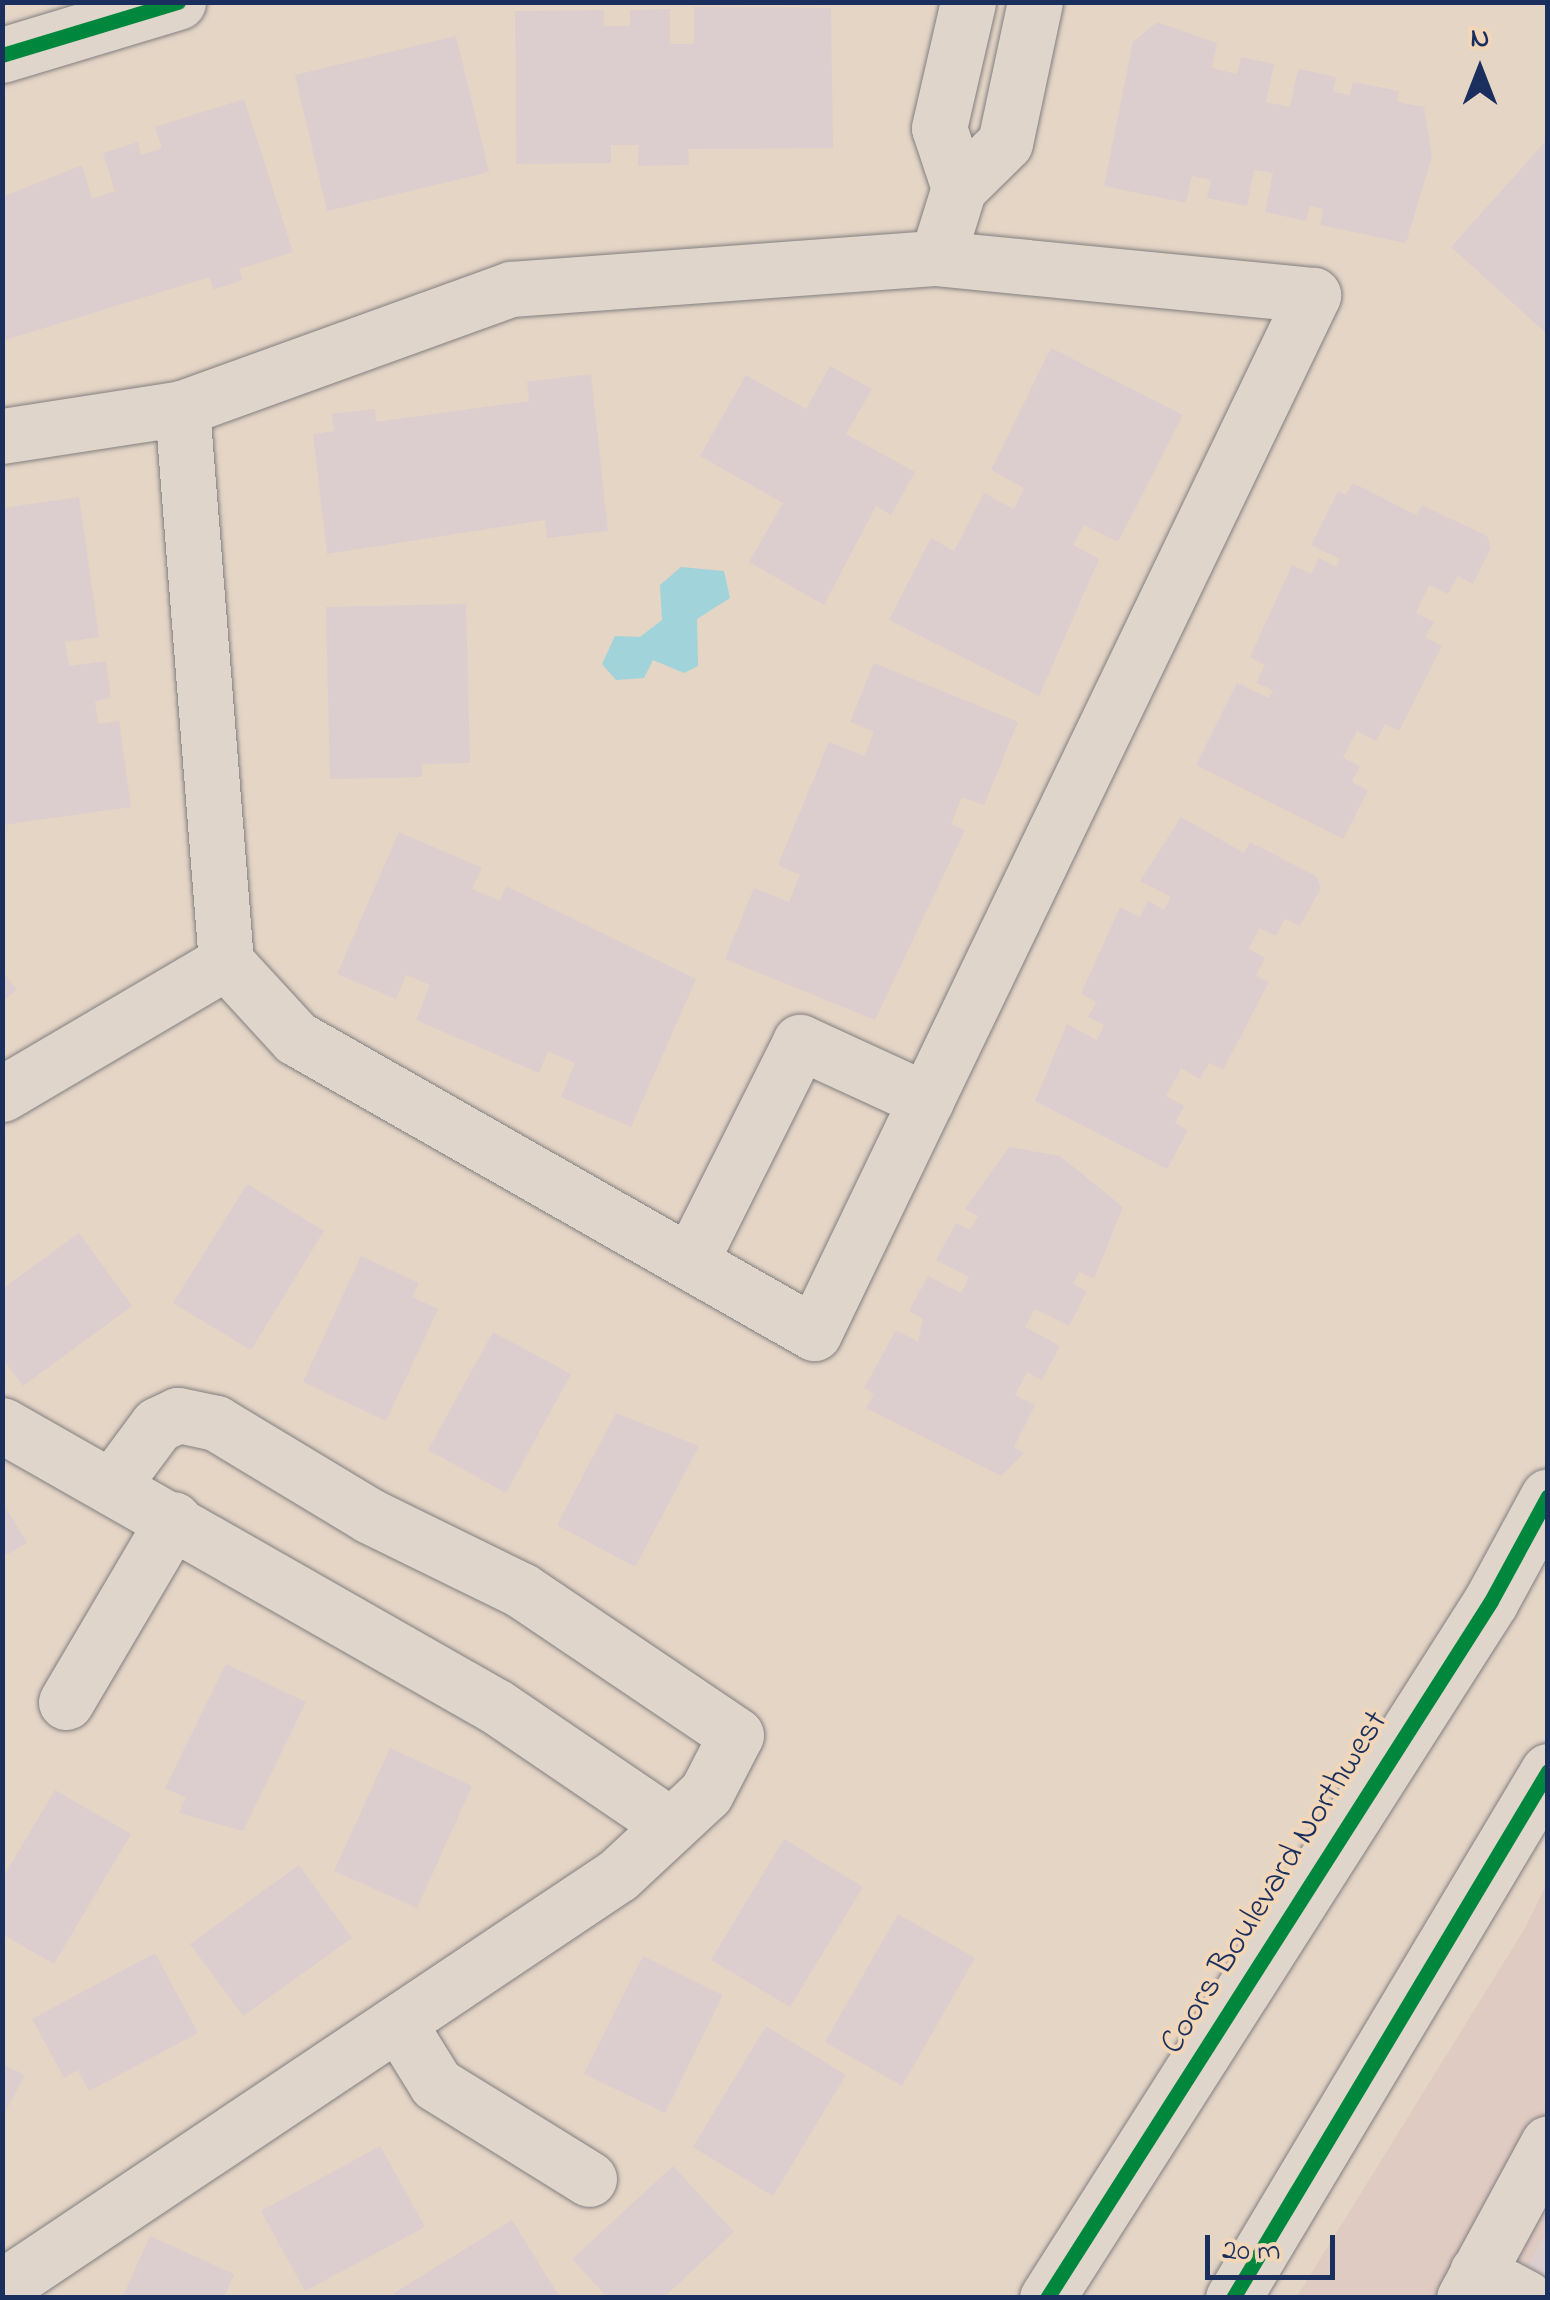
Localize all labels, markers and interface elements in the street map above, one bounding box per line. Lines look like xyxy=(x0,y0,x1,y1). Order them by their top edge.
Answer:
text: N xyxy=(1471,19,1489,60)
north arrow xyxy=(1430,20,1530,120)
street label: Coors Boulevard Northwest xyxy=(1152,1703,1398,2063)
scale bar xyxy=(1210,2215,1340,2277)
text: 20 m xyxy=(1222,2230,1281,2274)

